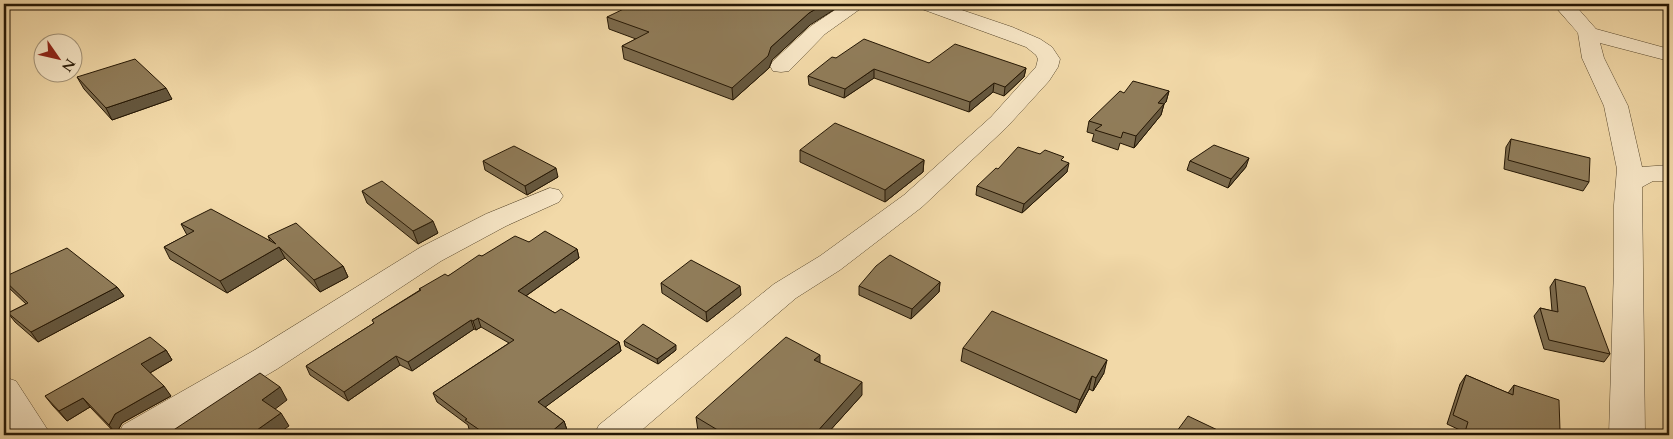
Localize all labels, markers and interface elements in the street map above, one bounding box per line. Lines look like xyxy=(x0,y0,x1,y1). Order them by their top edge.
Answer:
north arrow xyxy=(32,32,82,82)
text: N xyxy=(57,55,80,75)

